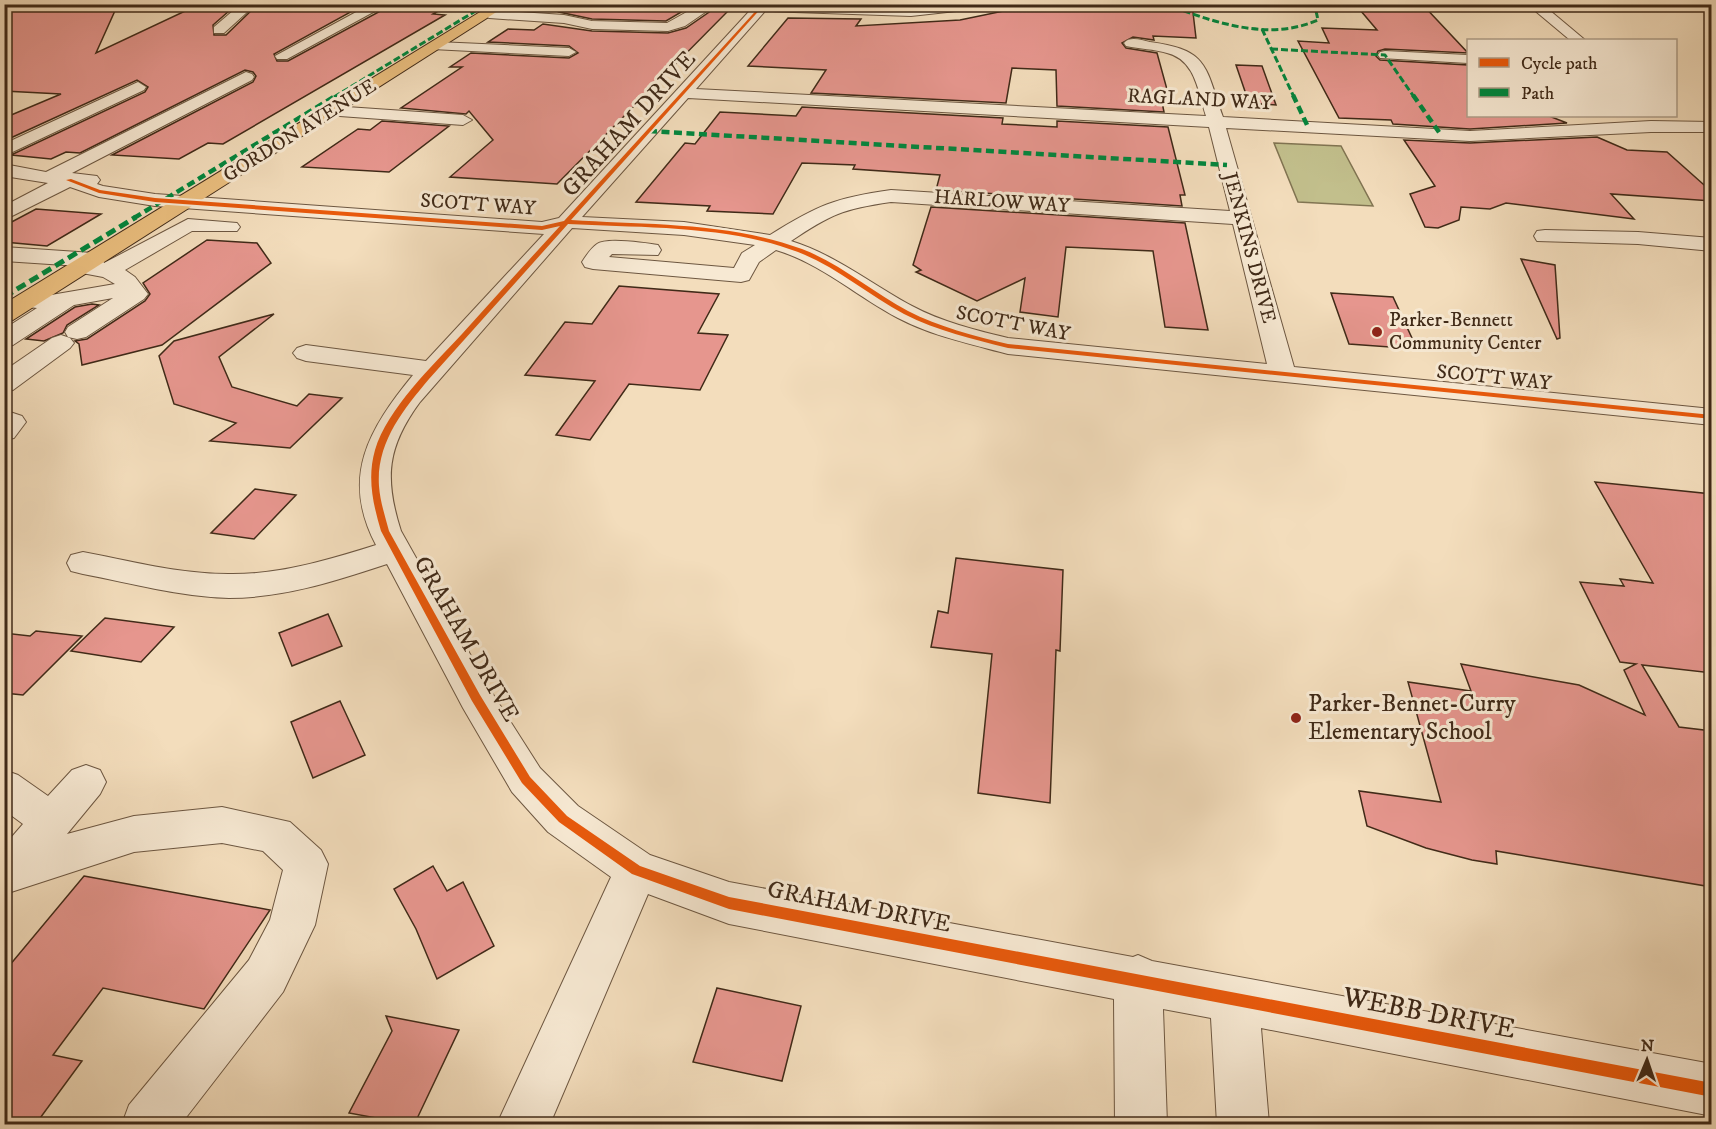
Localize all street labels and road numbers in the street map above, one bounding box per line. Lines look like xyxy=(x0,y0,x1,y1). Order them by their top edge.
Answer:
street label: GRAHAM DRIVE xyxy=(556,45,702,203)
street label: GORDON AVENUE xyxy=(219,74,381,188)
street label: RAGLAND WAY xyxy=(1127,84,1274,116)
street label: JENKINS DRIVE xyxy=(1216,168,1281,326)
street label: HARLOW WAY xyxy=(933,185,1071,219)
street label: SCOTT WAY xyxy=(419,188,537,222)
street label: SCOTT WAY xyxy=(954,301,1072,347)
street label: SCOTT WAY xyxy=(1435,360,1553,397)
street label: GRAHAM DRIVE xyxy=(406,551,526,727)
street label: GRAHAM DRIVE xyxy=(765,875,953,939)
street label: WEBB DRIVE xyxy=(1339,979,1518,1047)

